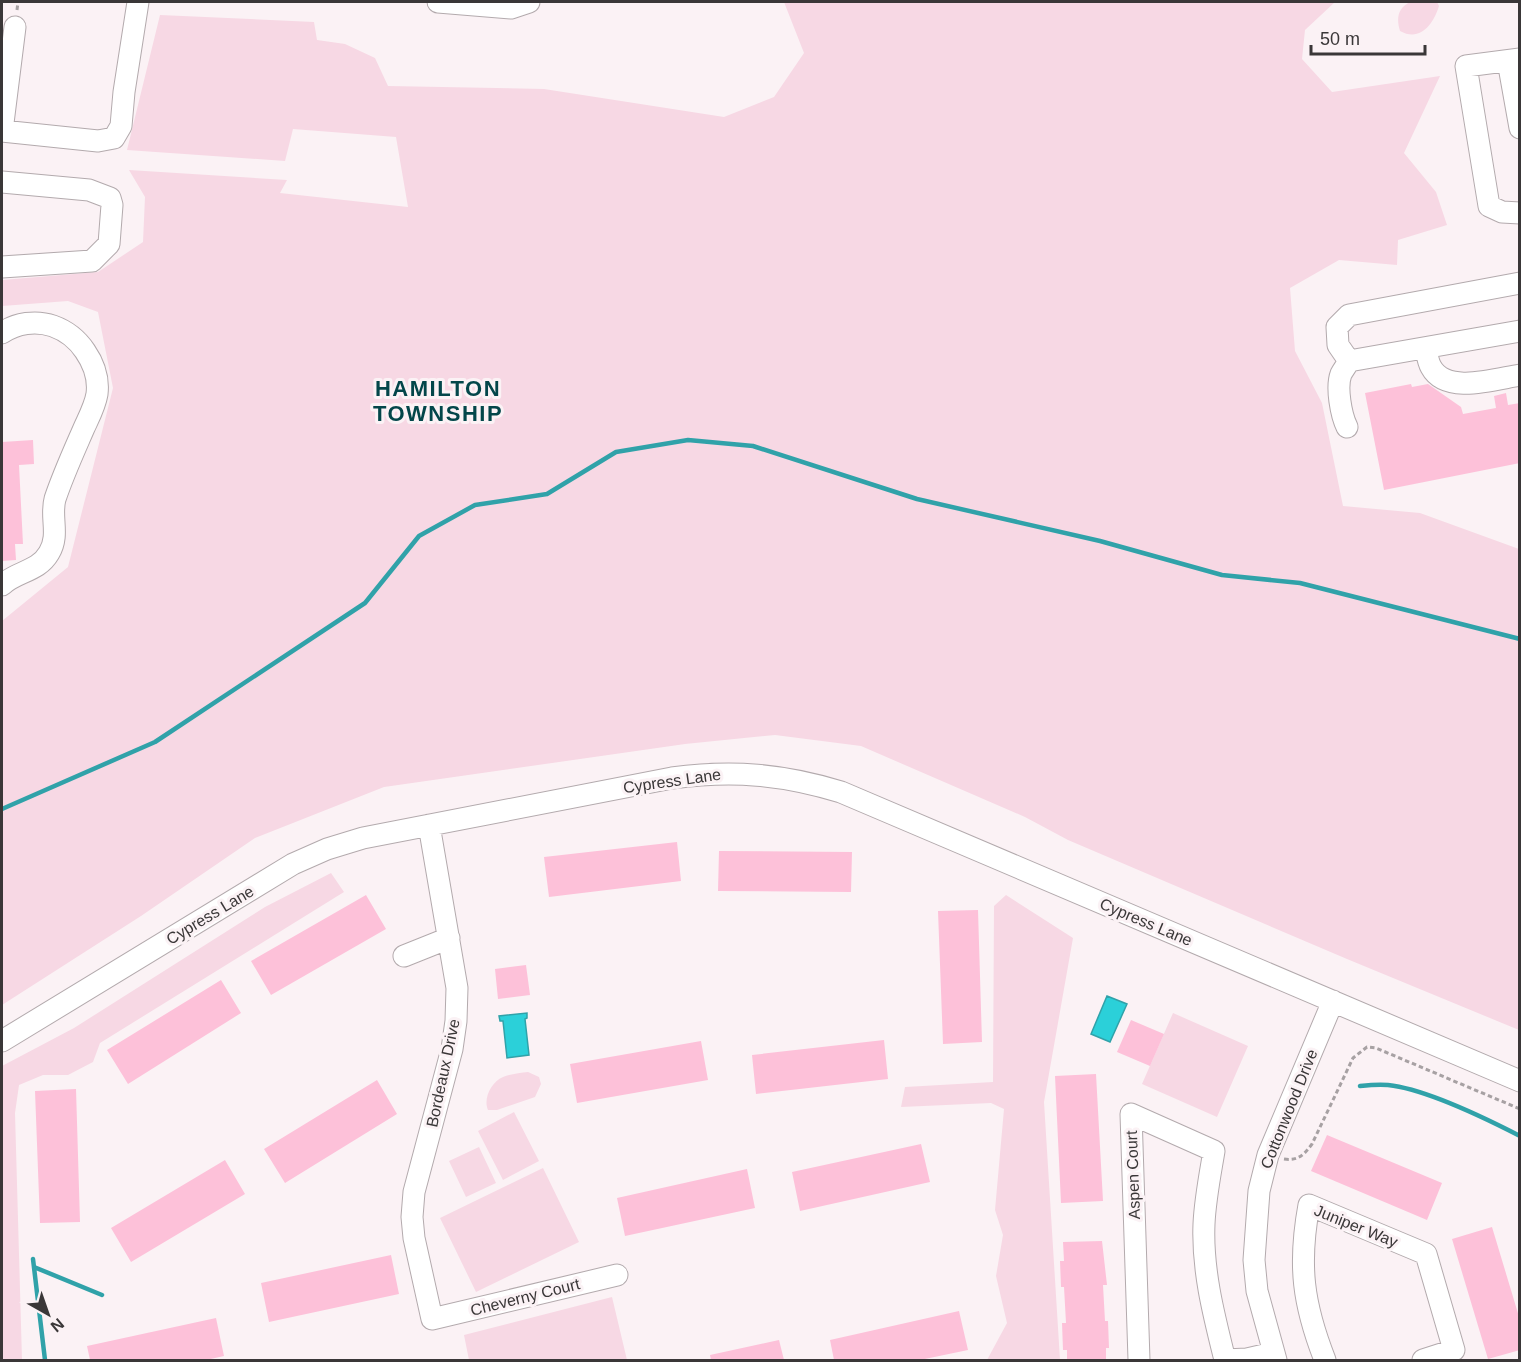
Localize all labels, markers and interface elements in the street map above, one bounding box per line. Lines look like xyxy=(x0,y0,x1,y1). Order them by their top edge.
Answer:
scale bar xyxy=(1311,18,1425,56)
text: 50 m xyxy=(1320,29,1360,49)
district label: HAMILTON TOWNSHIP xyxy=(373,376,503,426)
street label: Cypress Lane xyxy=(622,766,722,796)
street label: Cypress Lane xyxy=(163,882,257,948)
street label: Cypress Lane xyxy=(1097,895,1195,949)
street label: Bordeaux Drive xyxy=(423,1017,463,1129)
street label: Cottonwood Drive xyxy=(1257,1047,1321,1171)
street label: Aspen Court xyxy=(1123,1130,1143,1220)
street label: Juniper Way xyxy=(1312,1202,1400,1250)
street label: Cheverny Court xyxy=(469,1275,582,1319)
north arrow xyxy=(18,1284,78,1344)
text: N xyxy=(47,1315,67,1335)

